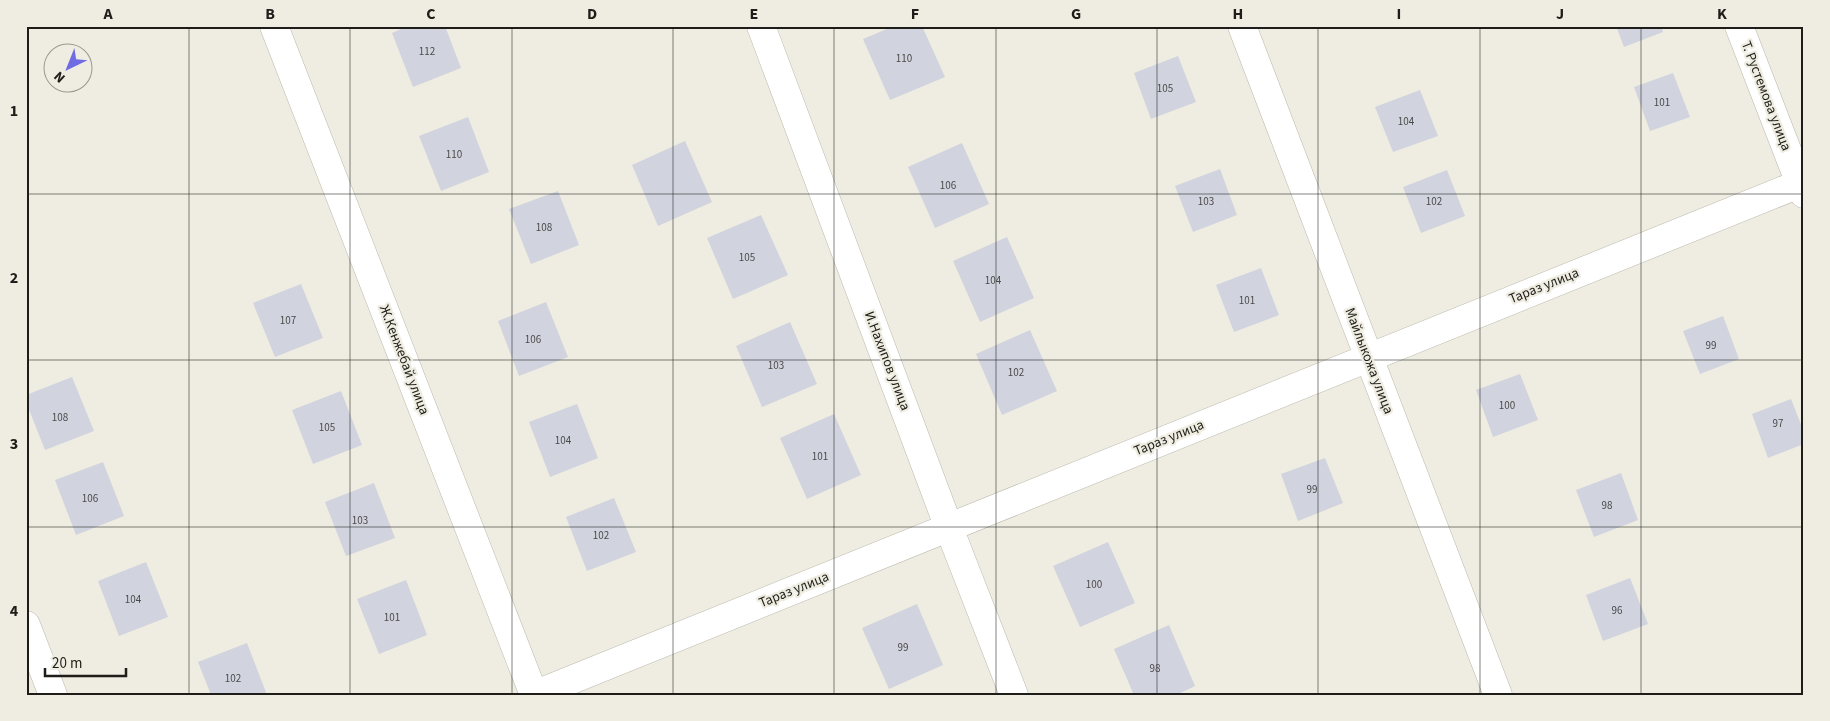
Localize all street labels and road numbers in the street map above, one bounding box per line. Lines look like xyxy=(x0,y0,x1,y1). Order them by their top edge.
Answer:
street label: Т. Рустемова улица xyxy=(1736,38,1796,154)
street label: Тараз улица xyxy=(1506,263,1582,309)
street label: Ж.Кенжебай улица xyxy=(374,302,434,418)
street label: Майлыкожа улица xyxy=(1340,305,1398,417)
street label: И.Нахипов улица xyxy=(859,308,915,414)
street label: Тараз улица xyxy=(1131,415,1207,461)
street label: Тараз улица xyxy=(756,567,832,613)

